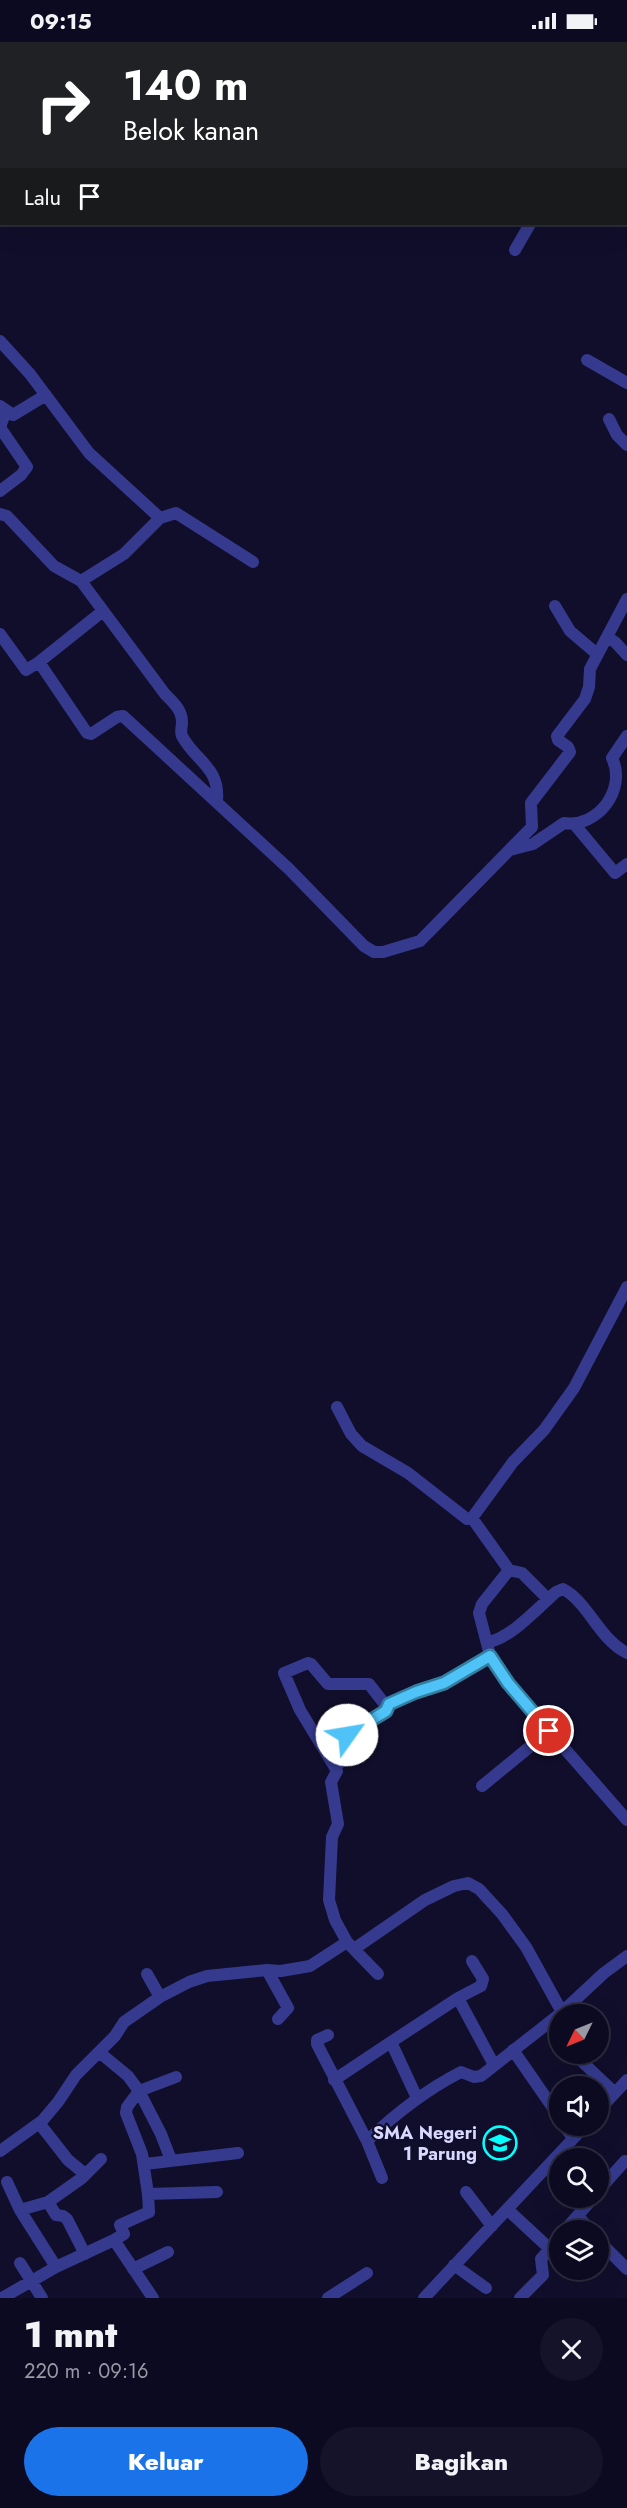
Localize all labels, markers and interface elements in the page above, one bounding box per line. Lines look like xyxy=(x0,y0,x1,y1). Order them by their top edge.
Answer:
text: 09:15 xyxy=(30,5,92,37)
text: 140 m xyxy=(123,55,249,116)
icon: right xyxy=(24,66,102,144)
text: Belok kanan xyxy=(123,111,259,150)
icon: arrive xyxy=(73,180,106,213)
text: Lalu xyxy=(24,181,61,213)
position arrow xyxy=(315,1703,379,1767)
pin xyxy=(523,1705,574,1756)
icon: arrive xyxy=(532,1714,565,1747)
north arrow xyxy=(549,2004,609,2064)
map controls xyxy=(549,2004,609,2280)
button: sound xyxy=(549,2076,609,2136)
place label: SMA Negeri 1 Parung xyxy=(373,2120,477,2167)
school or university icon: SMA Negeri 1 Parung xyxy=(482,2125,518,2161)
button: search xyxy=(549,2148,609,2208)
button: layers xyxy=(549,2220,609,2280)
text: 1 mnt xyxy=(24,2308,117,2360)
button: close xyxy=(540,2318,603,2381)
text: 220 m · 09:16 xyxy=(24,2357,148,2386)
button: Keluar xyxy=(24,2427,308,2496)
button: Bagikan xyxy=(320,2427,603,2496)

